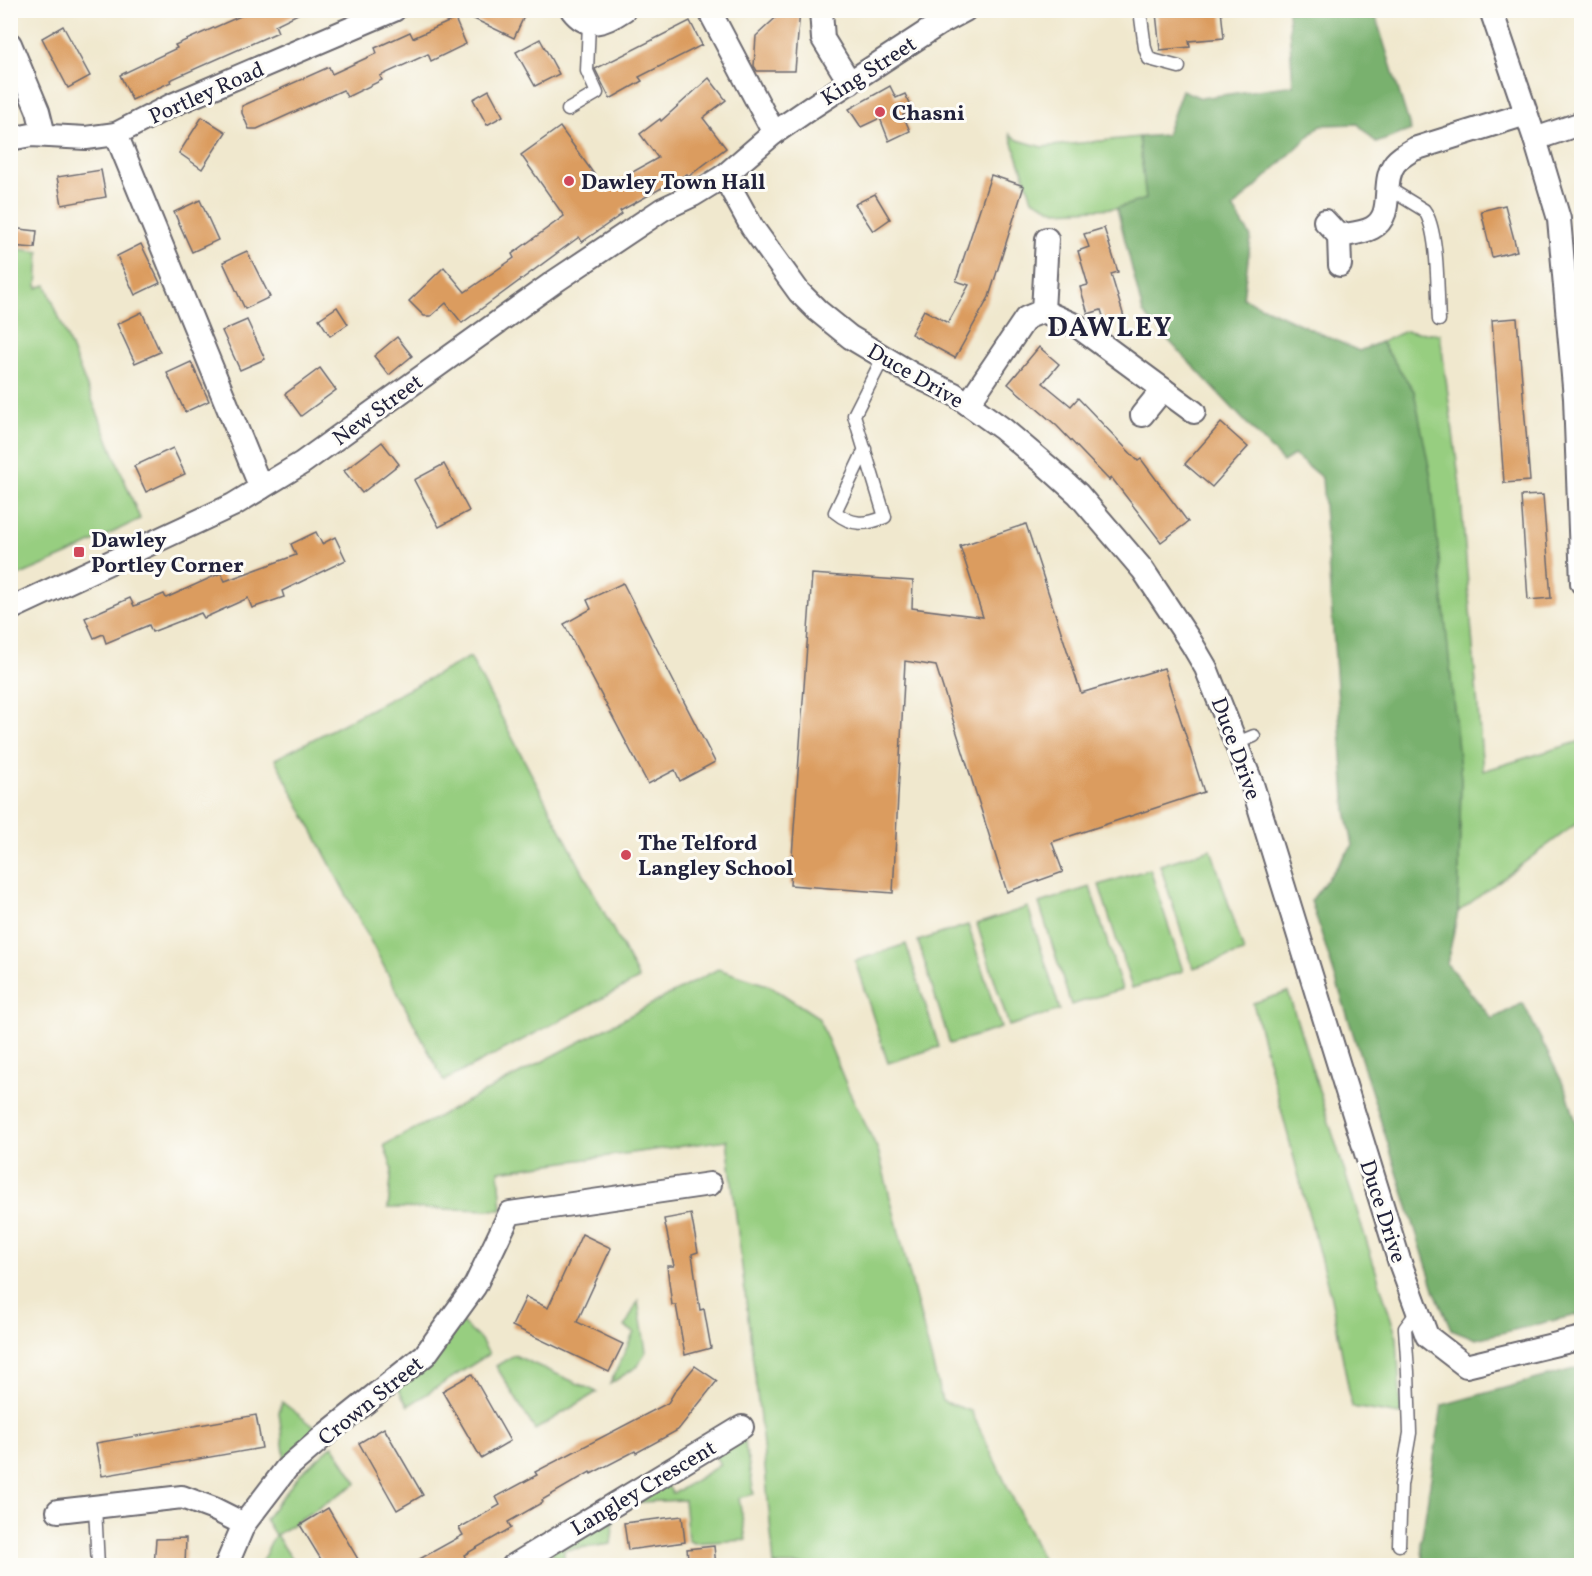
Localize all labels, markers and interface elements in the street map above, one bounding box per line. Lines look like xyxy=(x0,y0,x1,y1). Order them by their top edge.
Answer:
street label: King Street xyxy=(816,30,923,115)
street label: Portley Road xyxy=(144,55,270,133)
place label: Chasni xyxy=(892,99,965,130)
marker: Chasni xyxy=(873,105,887,119)
place label: Dawley Town Hall xyxy=(581,168,765,199)
marker: Dawley Town Hall xyxy=(562,174,576,188)
district label: DAWLEY xyxy=(1047,309,1173,348)
street label: Duce Drive xyxy=(861,337,969,417)
street label: New Street xyxy=(327,367,430,454)
place label: Dawley Portley Corner xyxy=(91,526,244,582)
marker: Dawley Portley Corner xyxy=(72,545,86,559)
street label: Duce Drive xyxy=(1202,693,1267,804)
place label: The Telford Langley School xyxy=(638,829,794,885)
marker: The Telford Langley School xyxy=(619,848,633,862)
street label: Duce Drive xyxy=(1350,1156,1413,1267)
street label: Crown Street xyxy=(312,1350,431,1454)
street label: Langley Crescent xyxy=(566,1433,723,1545)

